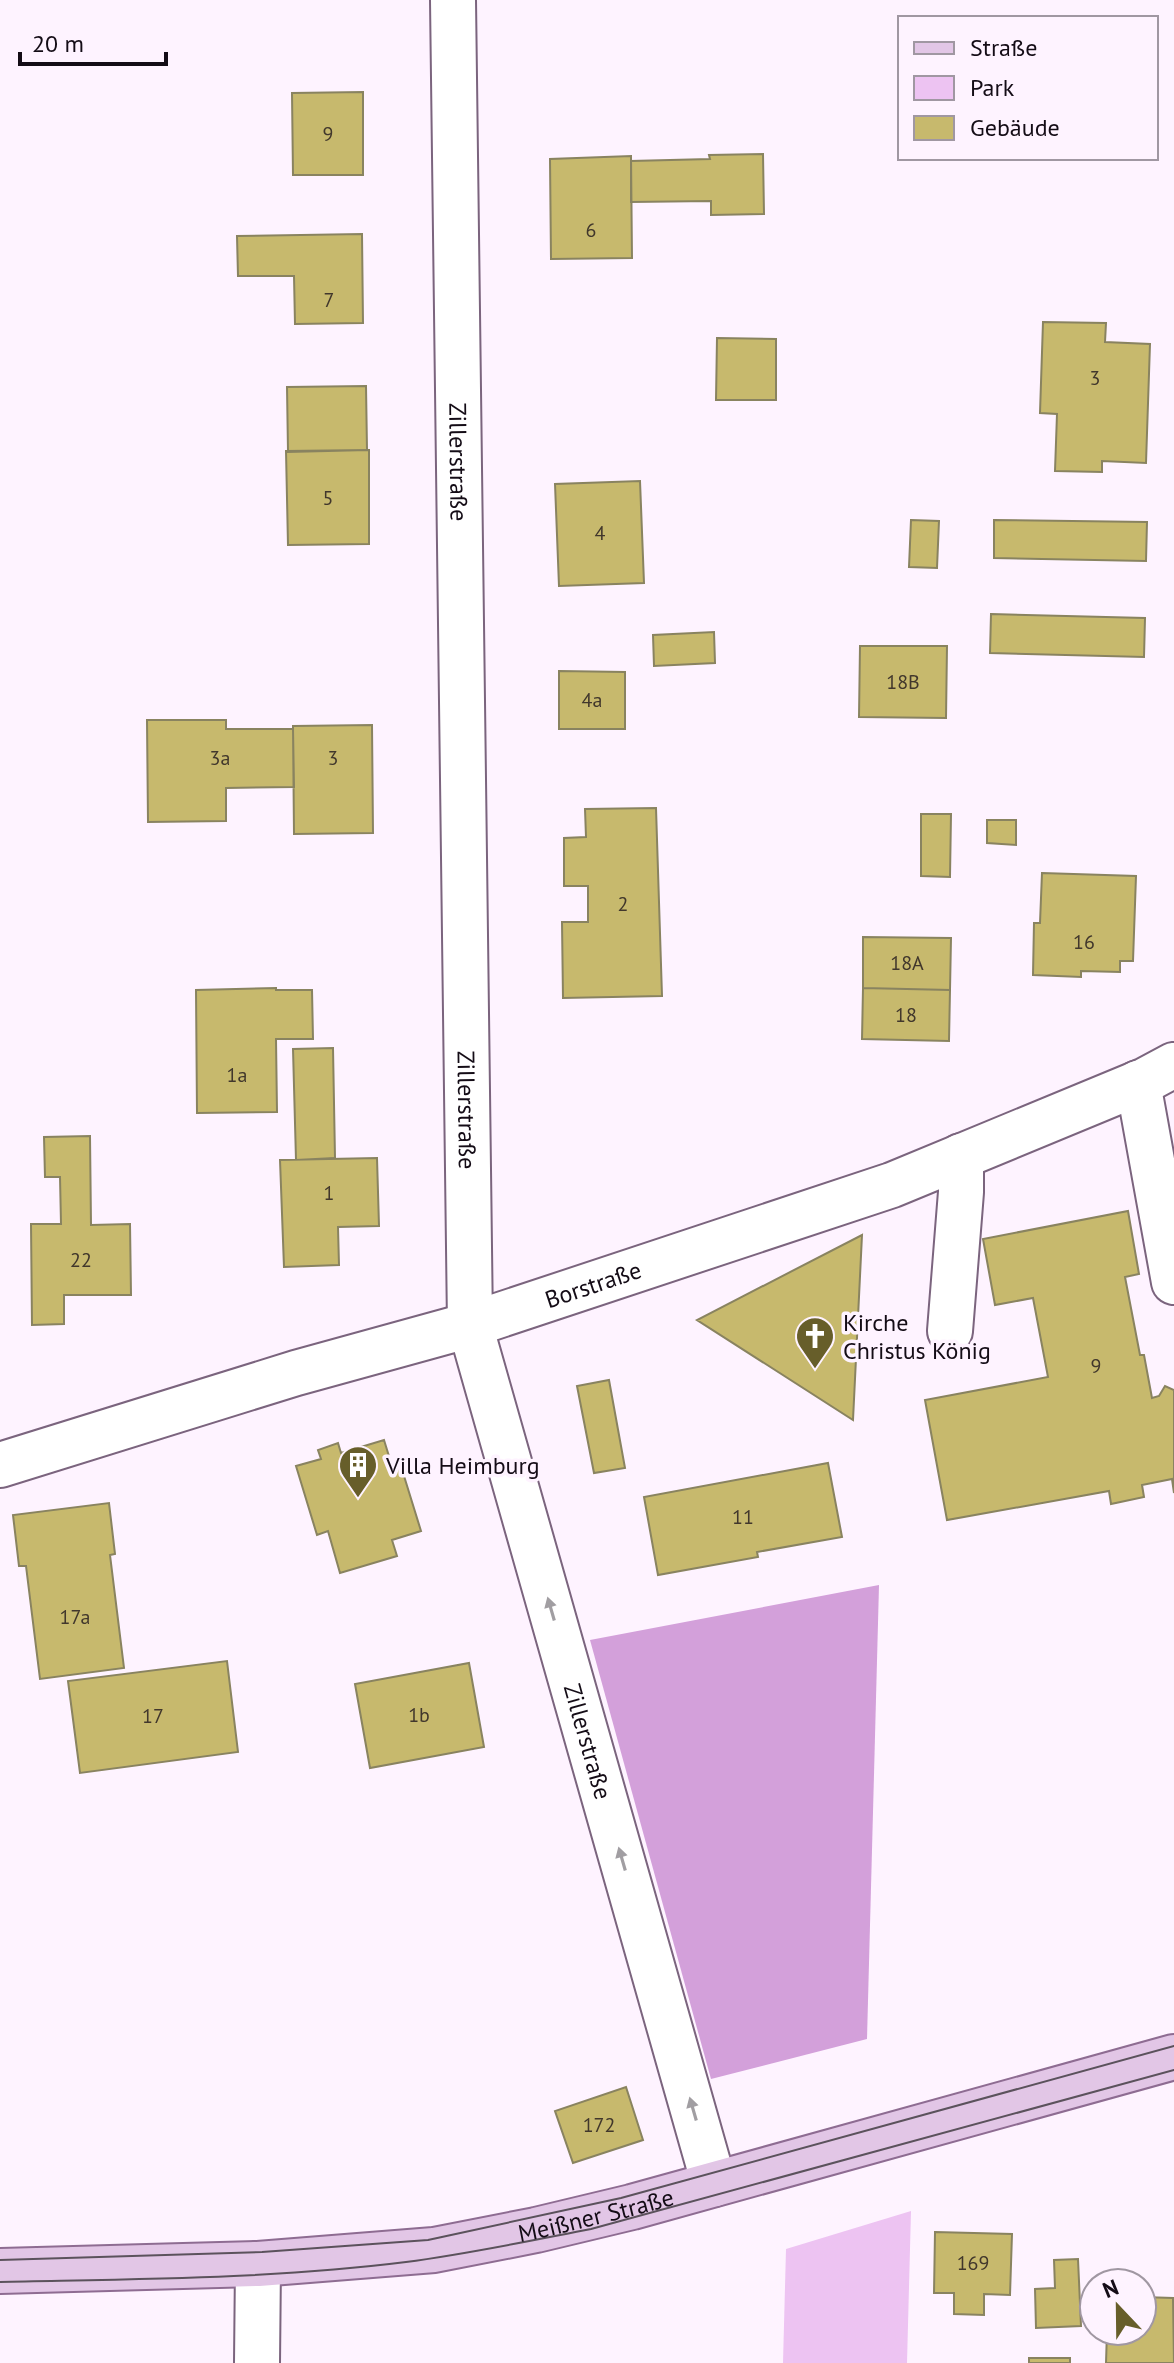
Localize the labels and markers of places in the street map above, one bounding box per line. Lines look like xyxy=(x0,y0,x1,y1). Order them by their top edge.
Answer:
place label: Kirche Christus König xyxy=(843,1307,991,1366)
church icon: Kirche Christus König xyxy=(794,1315,836,1370)
building icon: Villa Heimburg xyxy=(337,1444,379,1499)
place label: Villa Heimburg xyxy=(385,1450,540,1481)

